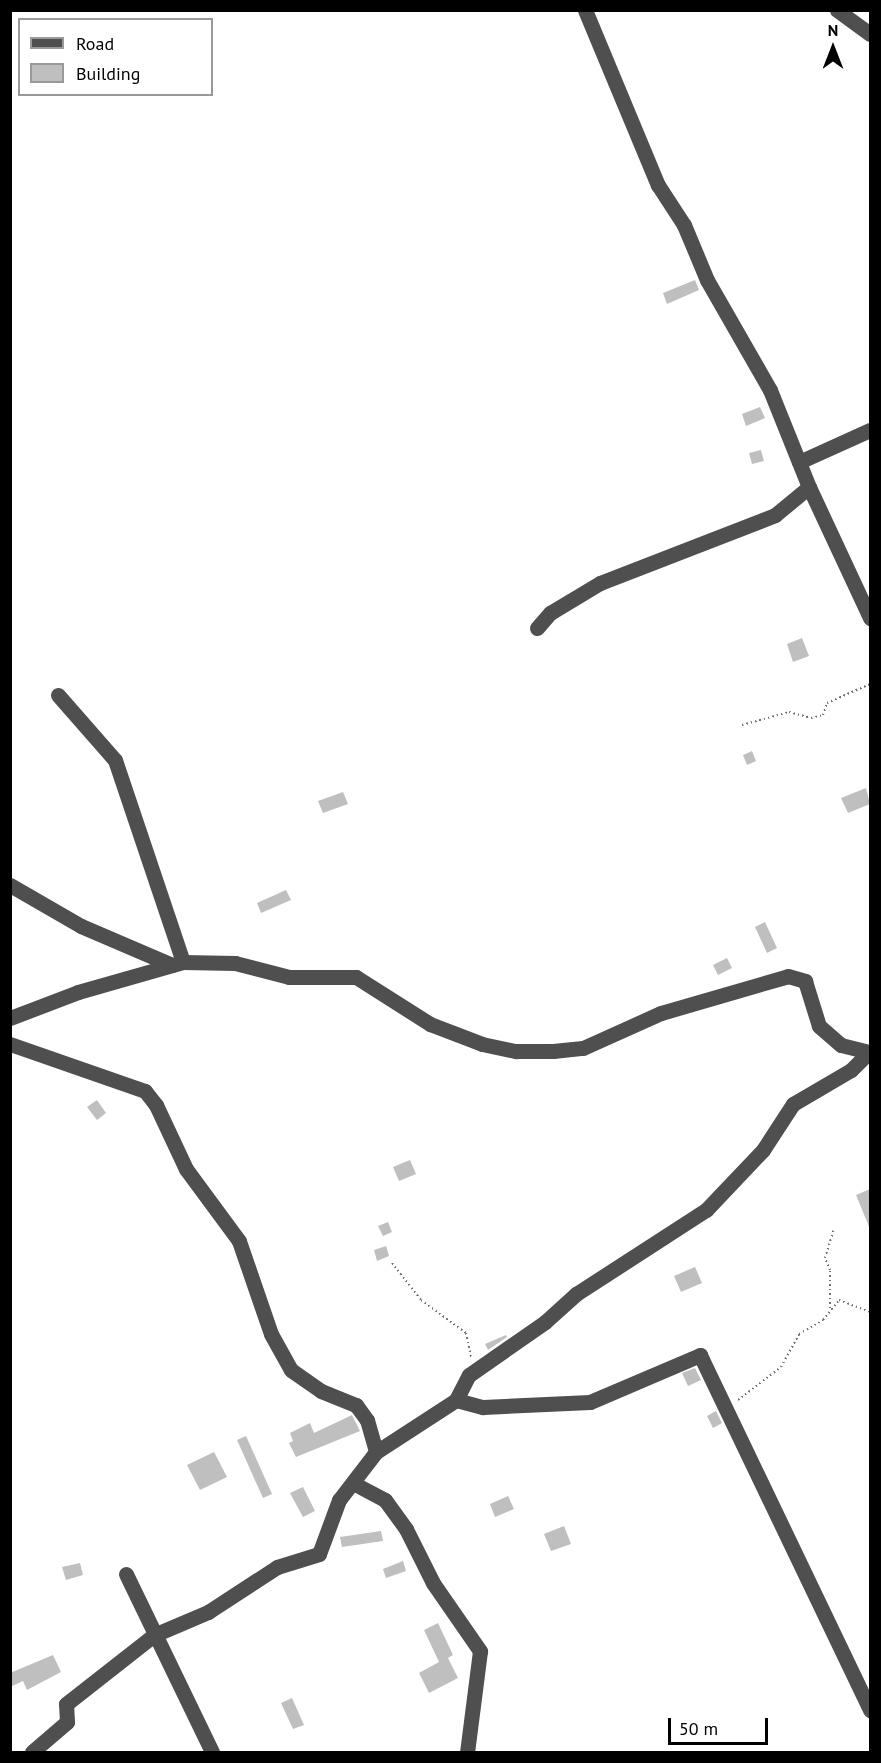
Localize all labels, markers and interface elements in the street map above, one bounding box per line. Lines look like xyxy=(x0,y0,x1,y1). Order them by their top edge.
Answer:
legend xyxy=(18,18,213,96)
north arrow xyxy=(803,18,863,78)
text: N xyxy=(828,20,838,40)
text: Road xyxy=(76,32,114,55)
text: Building xyxy=(76,62,140,85)
scale bar xyxy=(671,1706,772,1744)
text: 50 m xyxy=(679,1717,718,1740)

